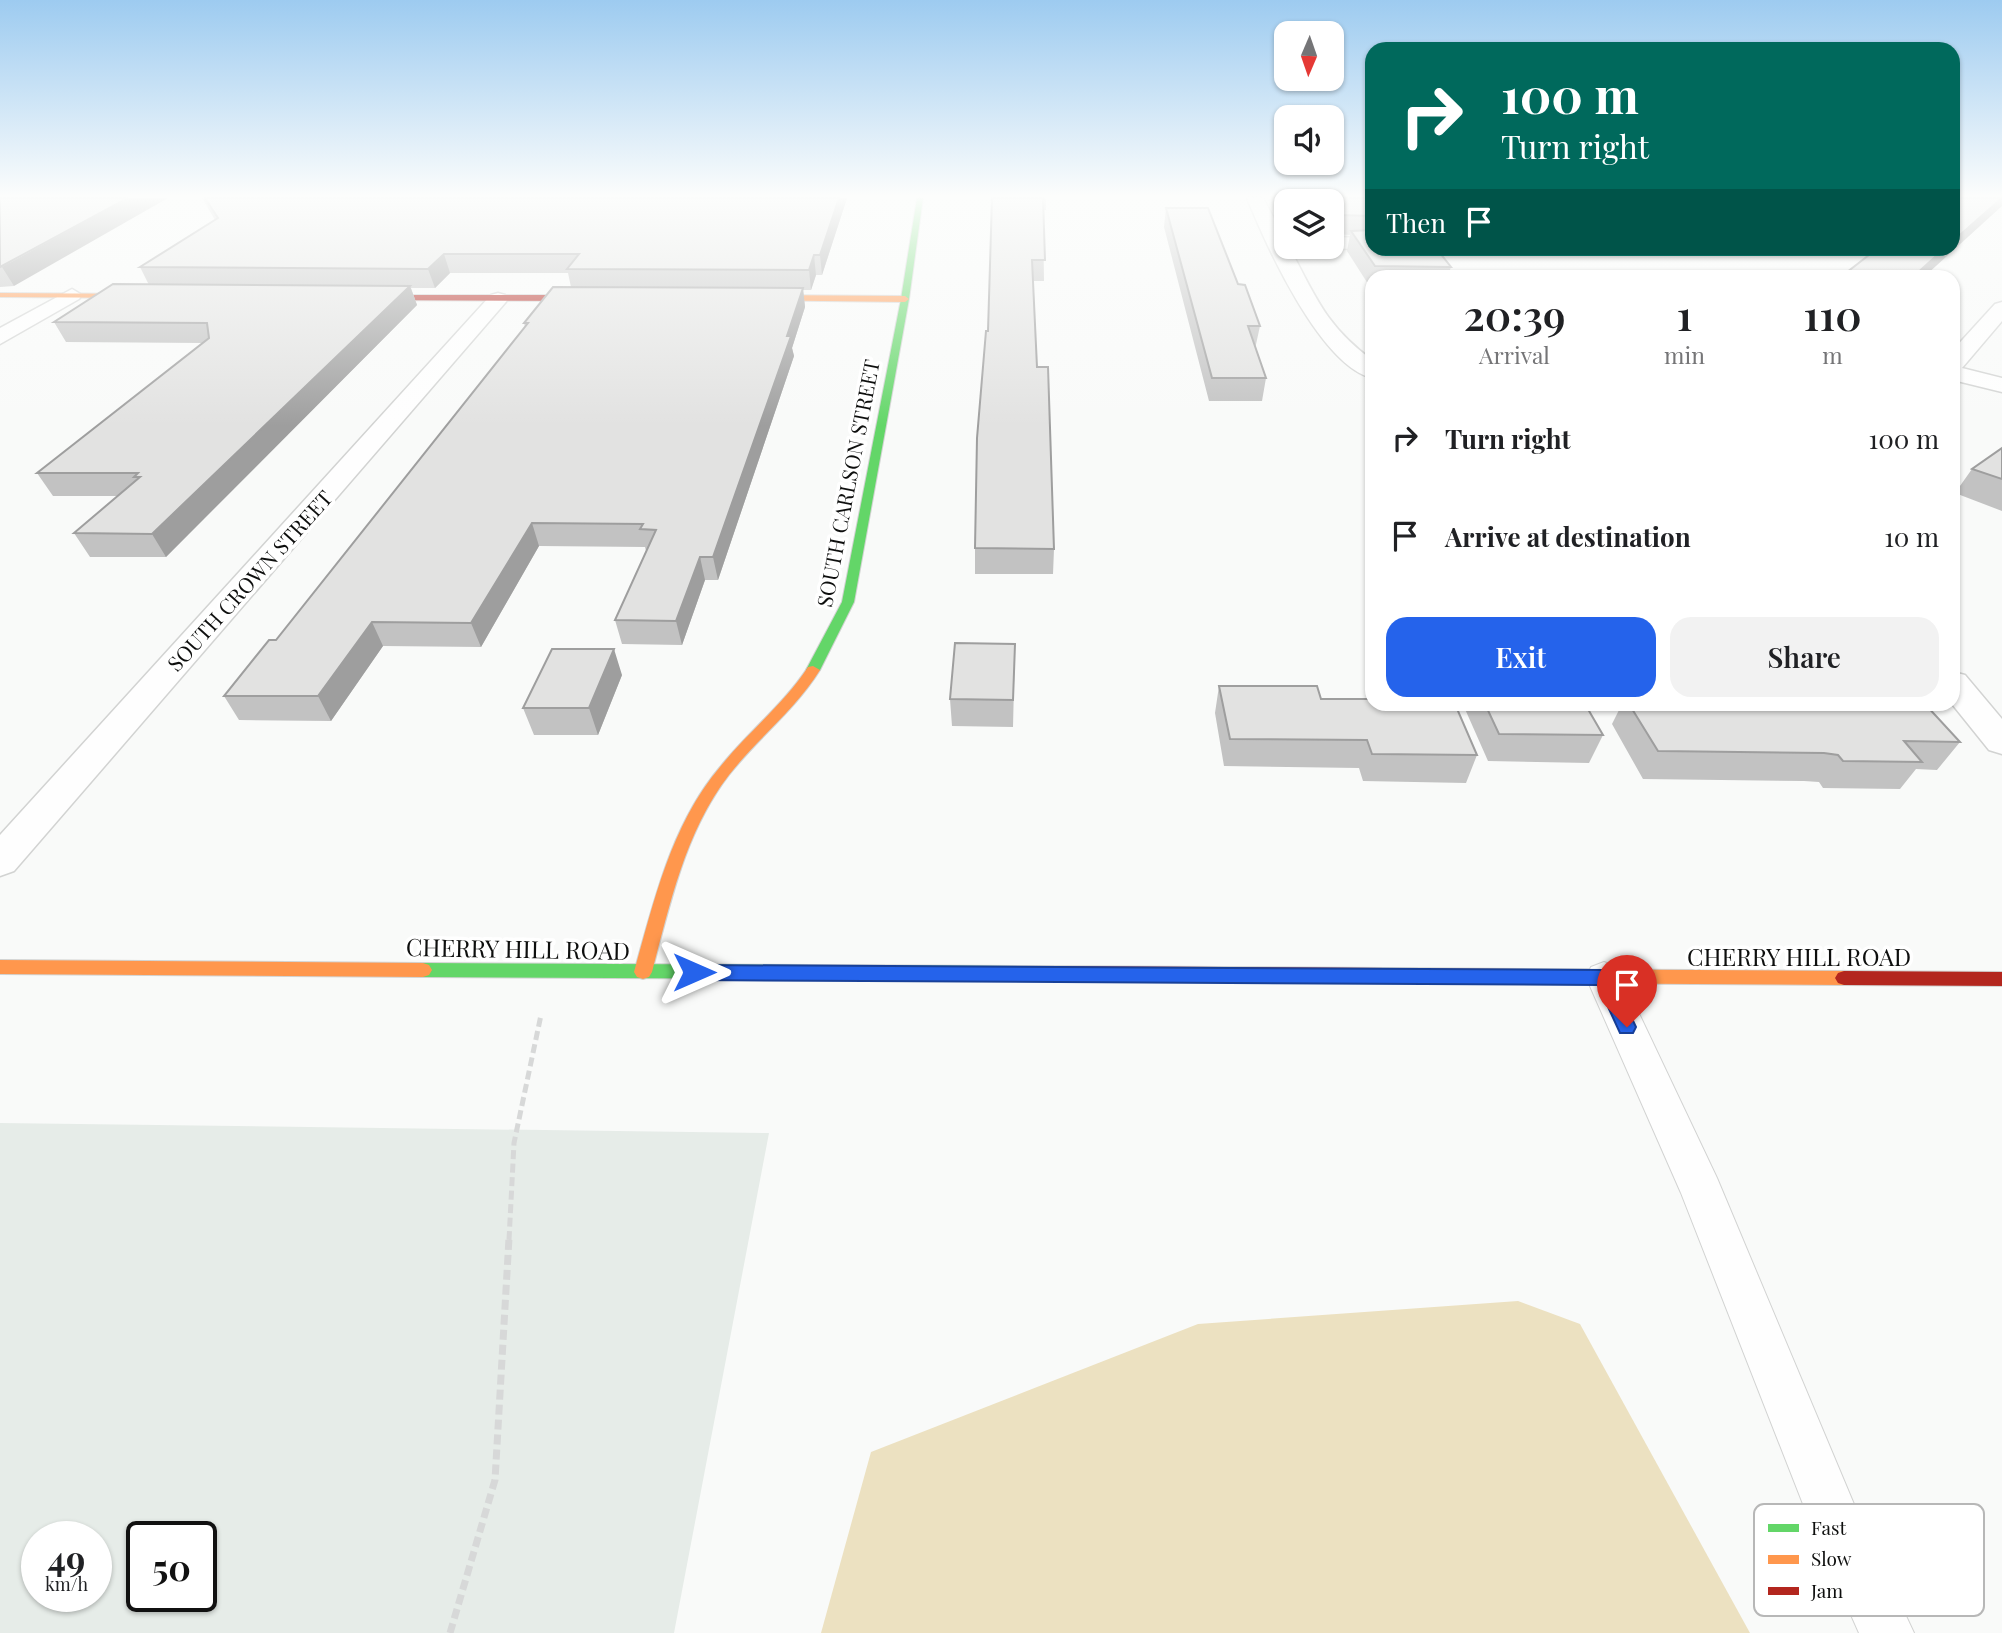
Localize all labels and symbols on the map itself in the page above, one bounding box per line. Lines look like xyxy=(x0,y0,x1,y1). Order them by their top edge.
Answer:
north arrow xyxy=(1274,21,1344,91)
street label: SOUTH CARLSON STREET xyxy=(809,357,885,609)
street label: SOUTH CROWN STREET xyxy=(160,484,338,676)
street label: CHERRY HILL ROAD xyxy=(406,930,630,966)
position arrow xyxy=(657,935,731,1009)
street label: CHERRY HILL ROAD xyxy=(1687,940,1911,972)
pin xyxy=(1597,955,1657,1027)
legend xyxy=(1754,1504,1984,1616)
text: Fast xyxy=(1811,1514,1847,1540)
speed limit sign: 50 xyxy=(126,1521,217,1612)
text: Slow xyxy=(1811,1545,1852,1571)
text: Jam xyxy=(1810,1577,1843,1603)

